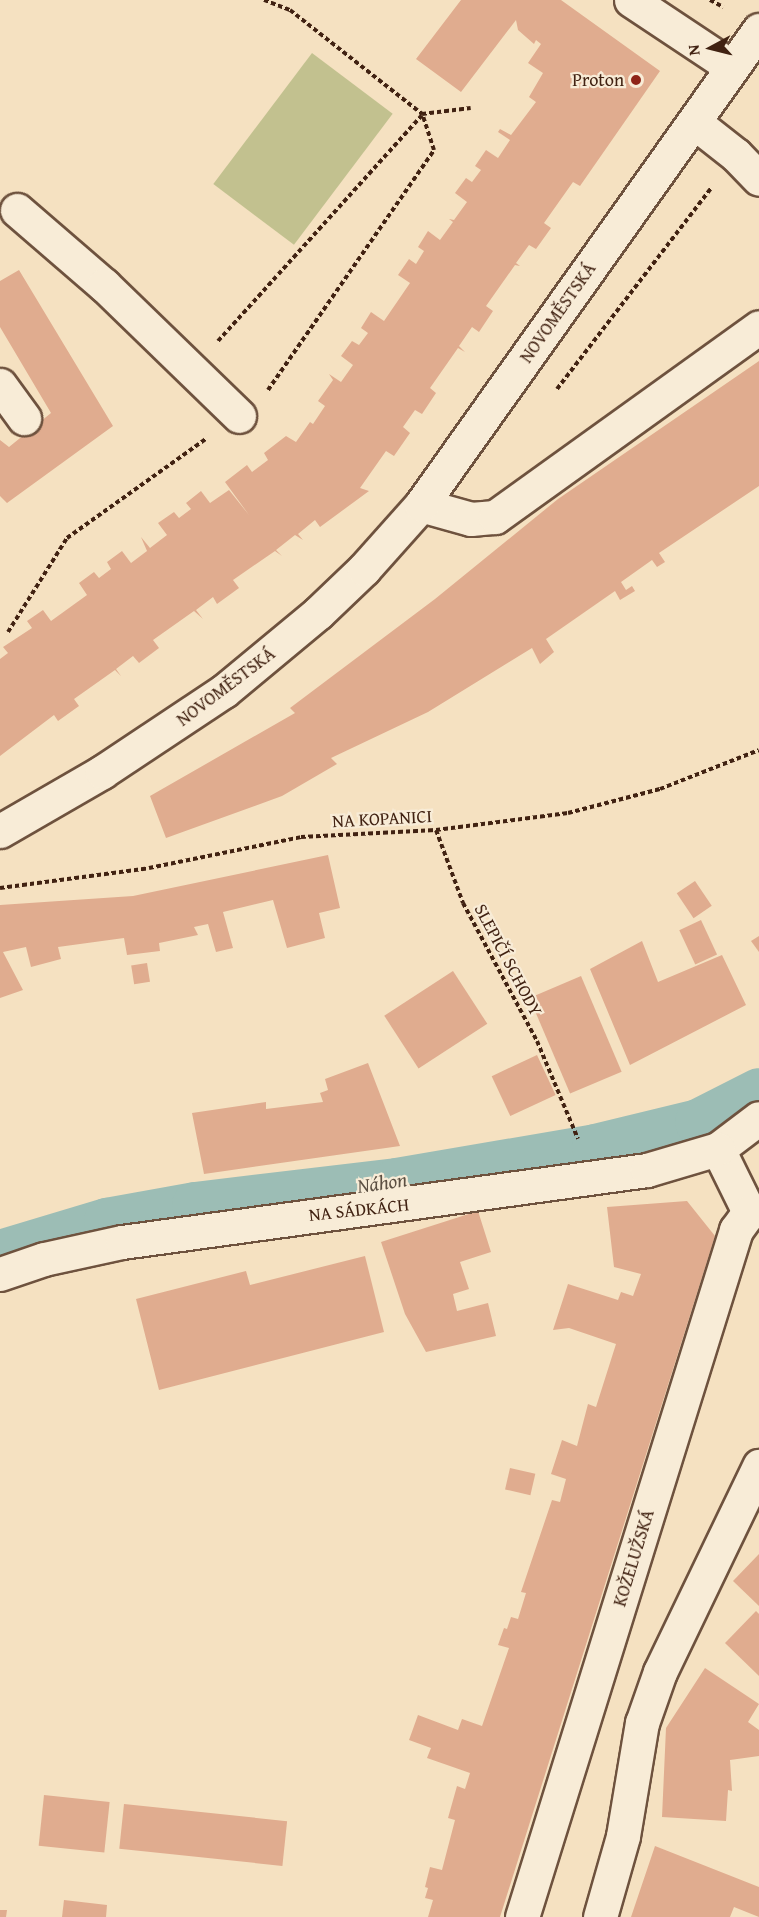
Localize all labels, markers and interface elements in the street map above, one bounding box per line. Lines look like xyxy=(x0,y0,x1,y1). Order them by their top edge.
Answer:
north arrow xyxy=(681,18,741,78)
text: N xyxy=(681,43,706,57)
place label: Proton xyxy=(572,69,624,91)
marker: Proton xyxy=(629,73,643,87)
street label: NOVOMĚSTSKÁ xyxy=(516,259,600,367)
street label: NOVOMĚSTSKÁ xyxy=(173,643,279,731)
street label: NA KOPANICI xyxy=(332,806,432,832)
street label: SLEPIČÍ SCHODY xyxy=(469,900,547,1020)
water label: Náhon xyxy=(355,1167,409,1197)
street label: NA SÁDKÁCH xyxy=(308,1194,410,1226)
street label: KOŽELUŽSKÁ xyxy=(609,1507,659,1609)

